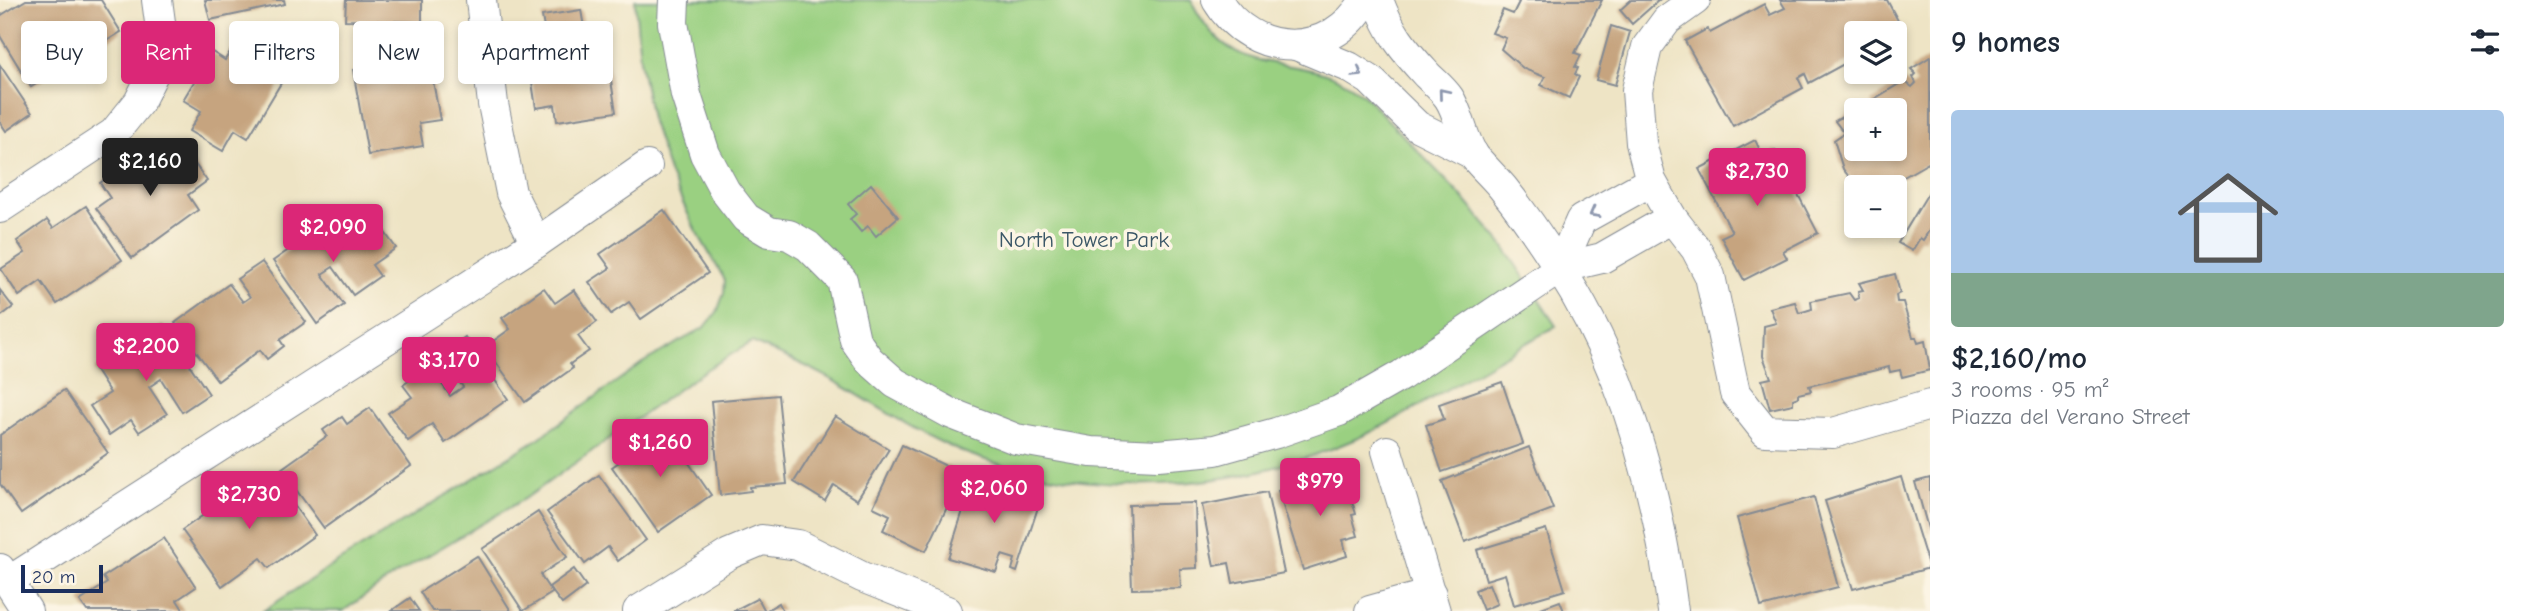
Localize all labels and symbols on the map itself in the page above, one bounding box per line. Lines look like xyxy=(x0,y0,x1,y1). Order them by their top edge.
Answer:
one-way arrow xyxy=(1351,64,1364,77)
one-way arrow xyxy=(1439,88,1451,101)
pin: $2,160 xyxy=(93,138,207,198)
pin: $2,730 xyxy=(1700,148,1814,208)
pin: $2,090 xyxy=(276,204,390,264)
one-way arrow xyxy=(1588,205,1601,218)
park label: North Tower Park xyxy=(999,226,1169,253)
pin: $2,200 xyxy=(89,324,203,383)
pin: $3,170 xyxy=(392,338,506,397)
pin: $1,260 xyxy=(603,420,717,479)
pin: $979 xyxy=(1279,458,1361,518)
pin: $2,060 xyxy=(937,466,1051,525)
pin: $2,730 xyxy=(192,472,306,531)
scale bar xyxy=(21,562,103,594)

